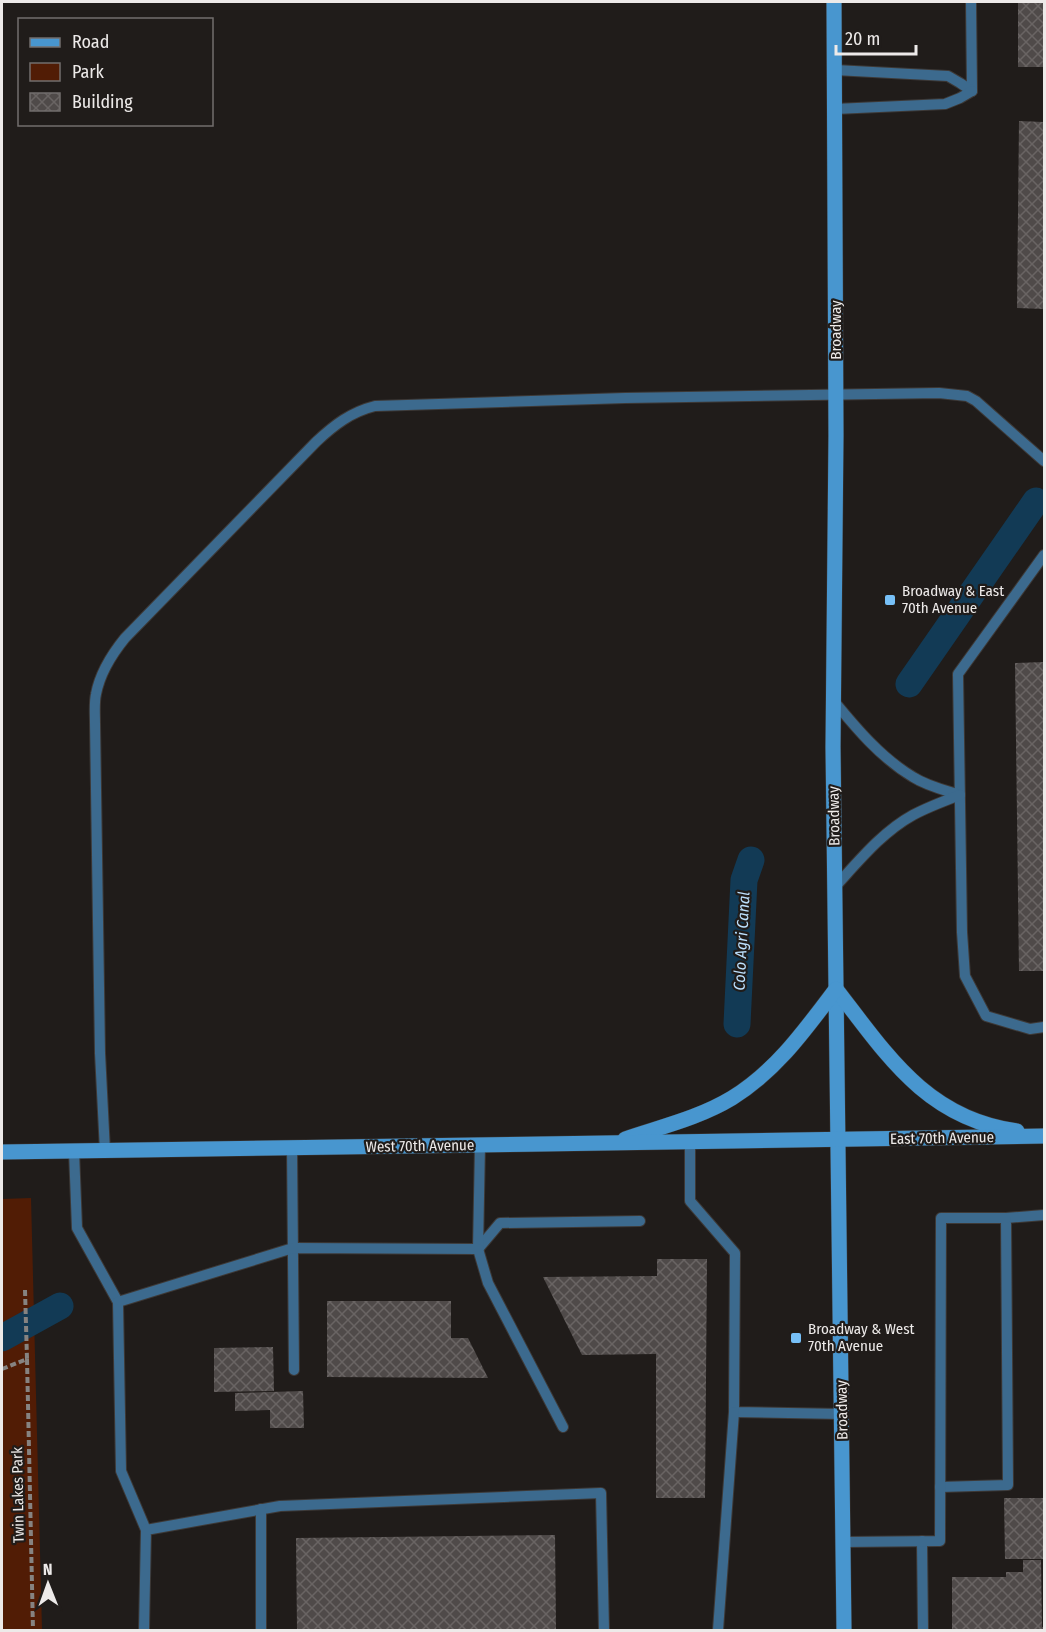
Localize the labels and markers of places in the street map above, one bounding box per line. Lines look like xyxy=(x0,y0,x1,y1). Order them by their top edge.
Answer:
place label: Broadway & East 70th Avenue xyxy=(902,582,1004,617)
marker: Broadway & East 70th Avenue xyxy=(883,593,897,607)
place label: Broadway & West 70th Avenue xyxy=(808,1320,915,1355)
marker: Broadway & West 70th Avenue xyxy=(789,1331,803,1345)

